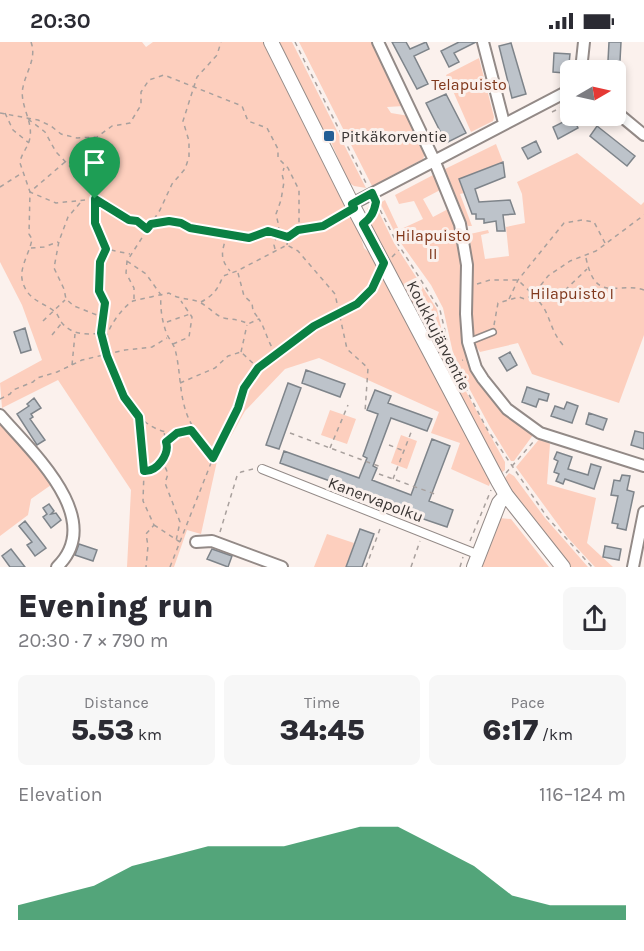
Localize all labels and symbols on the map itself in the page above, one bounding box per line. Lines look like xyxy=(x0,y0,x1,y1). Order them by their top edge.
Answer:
north arrow xyxy=(560,60,626,126)
park label: Telapuisto xyxy=(431,75,507,94)
place label: Pitkäkorventie xyxy=(341,127,447,146)
marker: Pitkäkorventie xyxy=(322,129,336,143)
pin xyxy=(69,137,120,199)
park label: Hilapuisto II xyxy=(395,226,471,263)
street label: Koukkujärventie xyxy=(403,277,474,393)
park label: Hilapuisto I xyxy=(530,284,614,303)
street label: Kanervapolku xyxy=(326,473,426,526)

